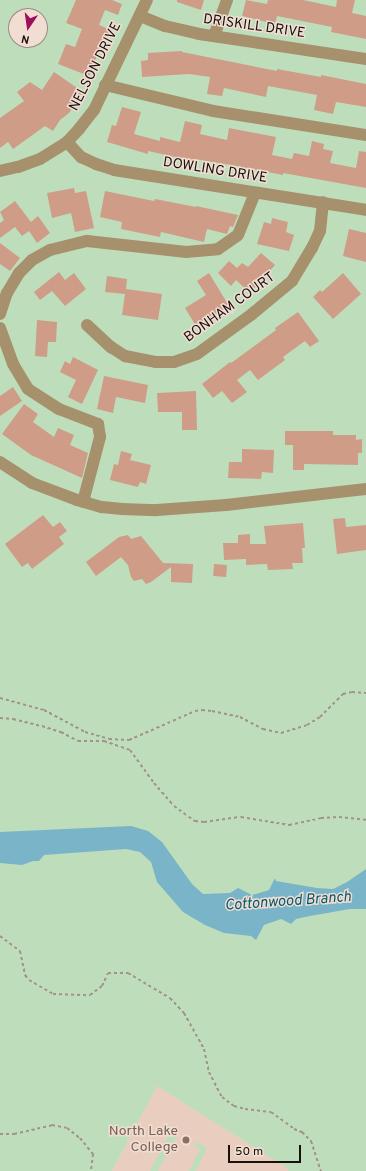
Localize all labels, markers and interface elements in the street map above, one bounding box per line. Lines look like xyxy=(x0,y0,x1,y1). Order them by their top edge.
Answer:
north arrow xyxy=(8,8,48,48)
street label: DRISKILL DRIVE xyxy=(202,12,306,42)
street label: NELSON DRIVE xyxy=(66,20,126,114)
text: N xyxy=(20,31,31,46)
street label: DOWLING DRIVE xyxy=(162,154,268,188)
street label: BONHAM COURT xyxy=(181,269,279,347)
water label: Cottonwood Branch xyxy=(224,889,352,915)
place label: North Lake College xyxy=(109,1124,178,1156)
marker: North Lake College xyxy=(181,1135,191,1145)
scale bar xyxy=(230,1137,303,1163)
text: 50 m xyxy=(235,1144,263,1160)

